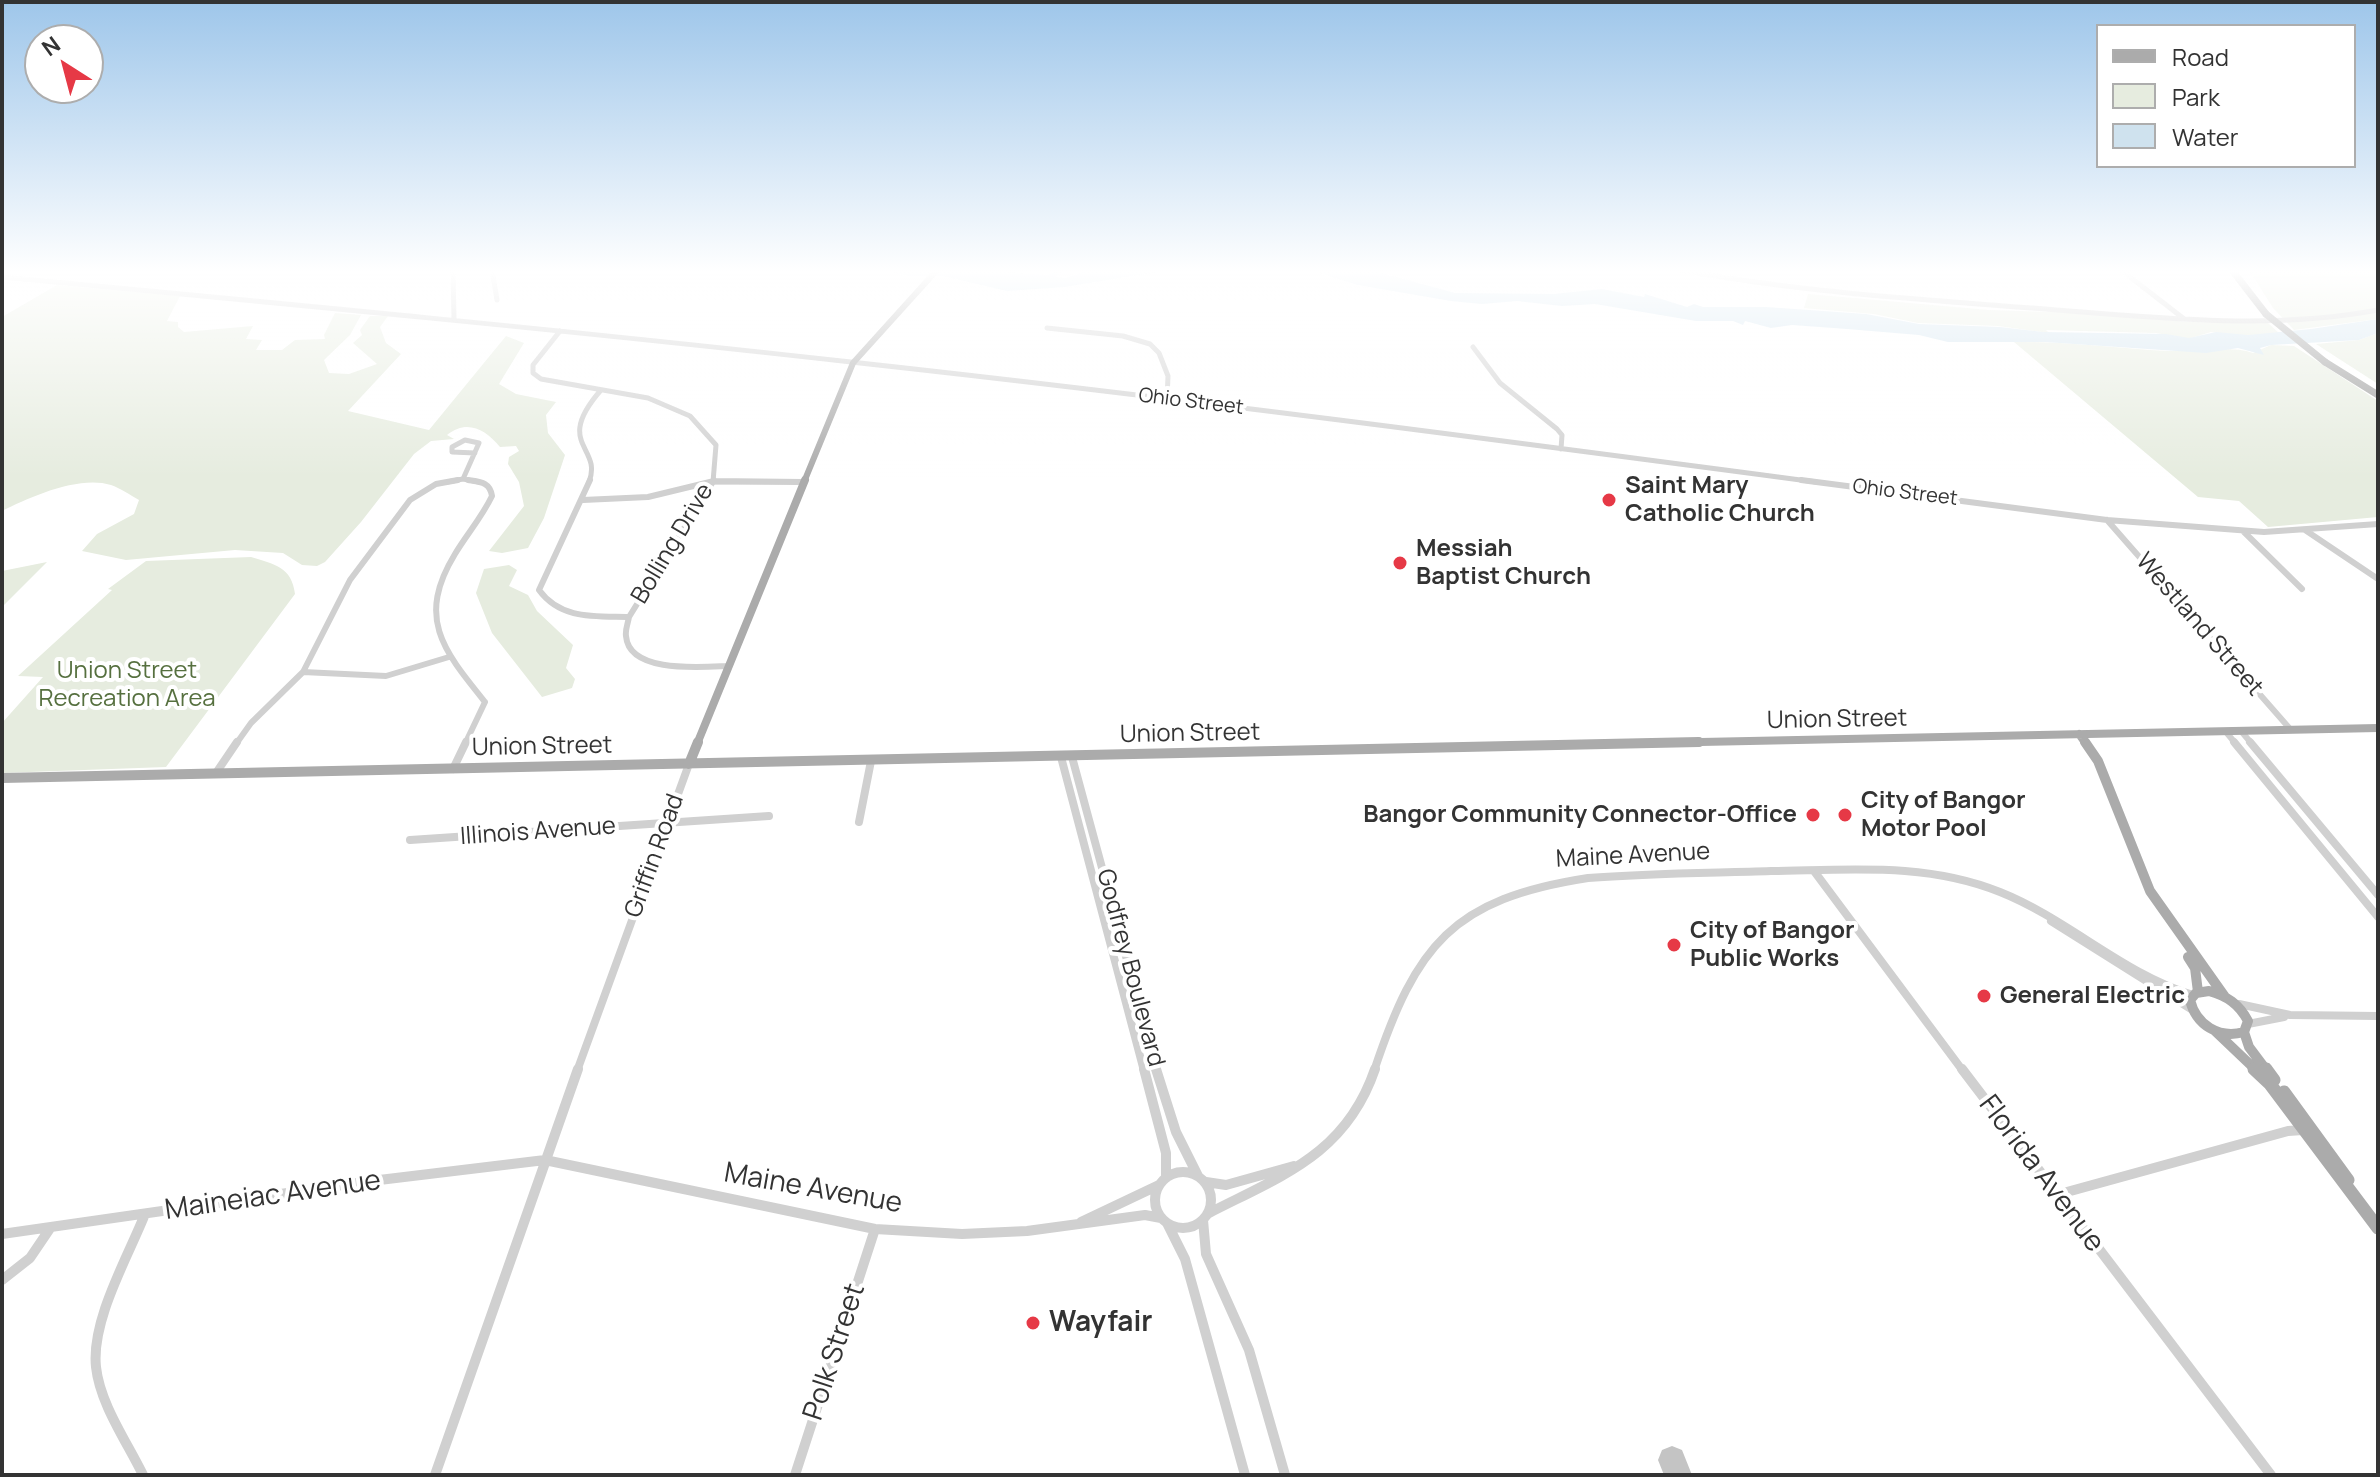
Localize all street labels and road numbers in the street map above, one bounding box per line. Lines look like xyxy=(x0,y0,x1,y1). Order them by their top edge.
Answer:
street label: Ohio Street xyxy=(1137,384,1245,420)
street label: Ohio Street xyxy=(1851,475,1959,511)
street label: Bolling Drive xyxy=(626,479,720,609)
street label: Westland Street xyxy=(2129,548,2269,702)
street label: Union Street xyxy=(1767,704,1907,736)
street label: Union Street xyxy=(1120,718,1260,750)
street label: Union Street xyxy=(472,731,612,763)
street label: Griffin Road xyxy=(619,790,691,922)
street label: Illinois Avenue xyxy=(459,812,617,852)
street label: Maine Avenue xyxy=(1555,838,1711,874)
street label: Godfrey Boulevard xyxy=(1090,866,1170,1070)
street label: Florida Avenue xyxy=(1971,1089,2111,1259)
street label: Maine Avenue xyxy=(721,1157,905,1221)
street label: Maineiac Avenue xyxy=(163,1164,383,1228)
street label: Polk Street xyxy=(797,1279,873,1425)

